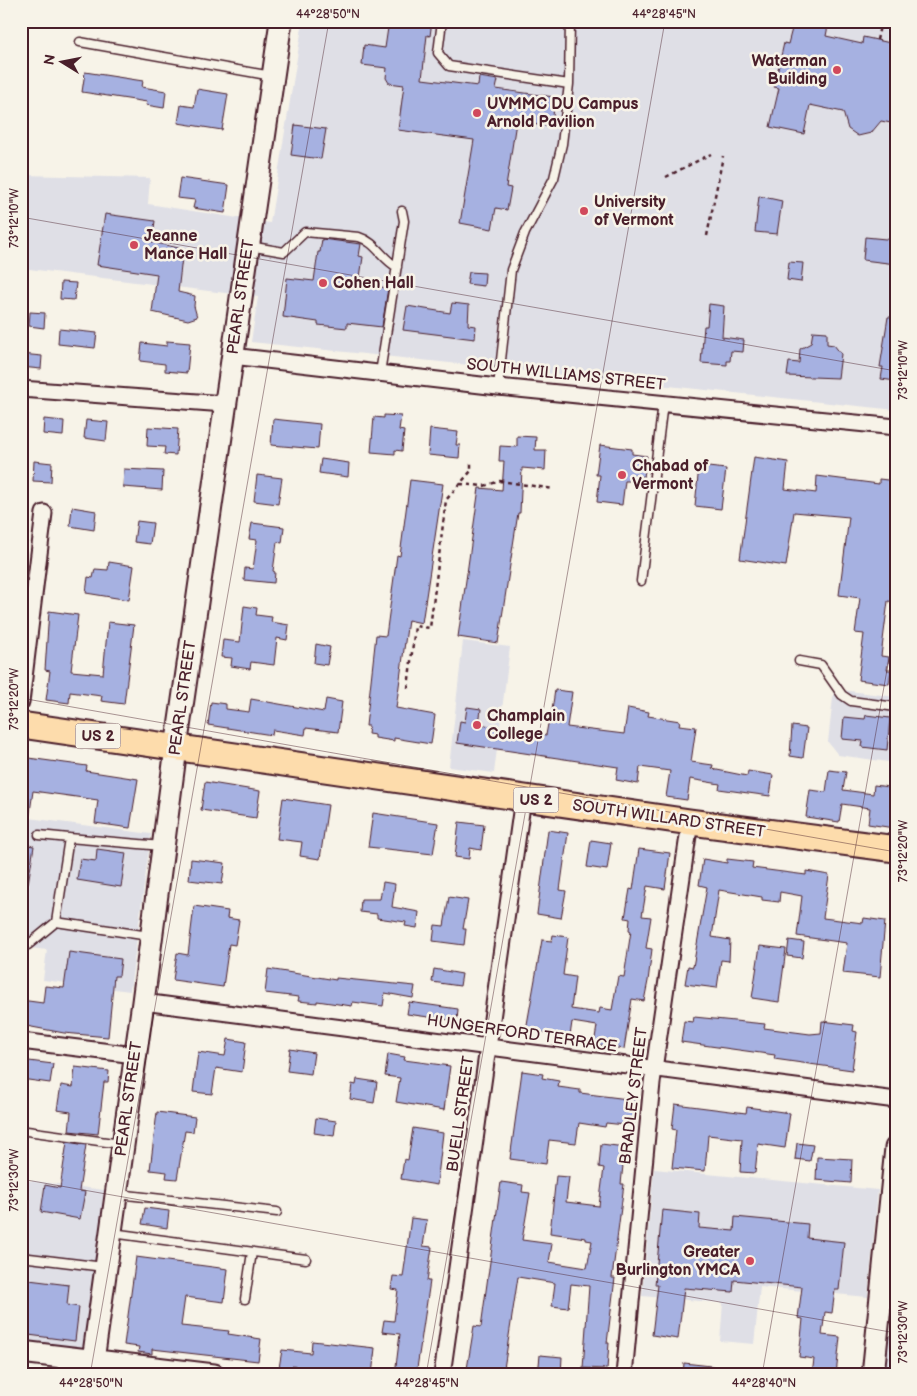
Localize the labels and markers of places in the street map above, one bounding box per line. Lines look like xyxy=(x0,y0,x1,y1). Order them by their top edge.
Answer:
place label: Waterman Building xyxy=(751,52,827,89)
marker: Waterman Building xyxy=(831,64,843,76)
place label: UVMMC DU Campus Arnold Pavilion xyxy=(486,95,639,132)
marker: UVMMC DU Campus Arnold Pavilion xyxy=(471,107,483,119)
place label: University of Vermont xyxy=(594,193,674,230)
marker: University of Vermont xyxy=(578,205,590,217)
place label: Jeanne Mance Hall xyxy=(144,227,227,264)
marker: Jeanne Mance Hall xyxy=(128,239,140,251)
place label: Cohen Hall xyxy=(333,274,414,293)
marker: Cohen Hall xyxy=(317,277,329,289)
place label: Chabad of Vermont xyxy=(632,457,709,494)
marker: Chabad of Vermont xyxy=(616,469,628,481)
place label: Champlain College xyxy=(487,707,565,744)
marker: Champlain College xyxy=(471,719,483,731)
place label: Greater Burlington YMCA xyxy=(616,1243,741,1280)
marker: Greater Burlington YMCA xyxy=(744,1255,756,1267)

